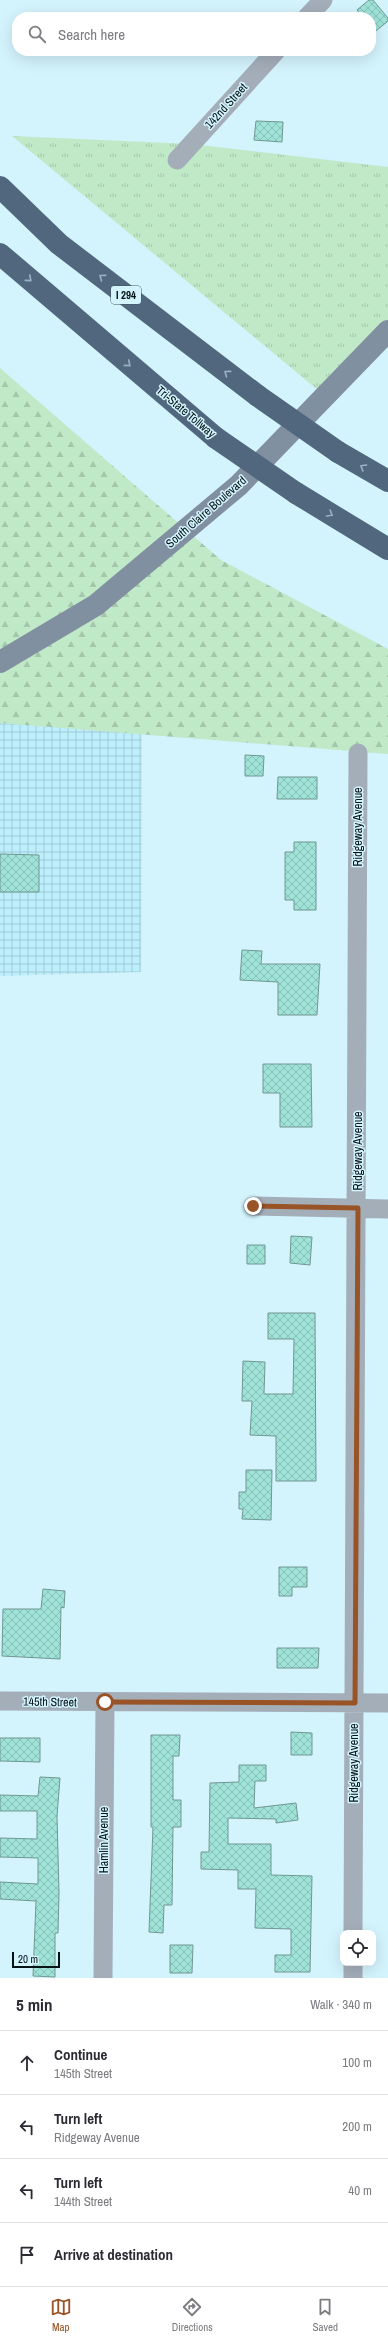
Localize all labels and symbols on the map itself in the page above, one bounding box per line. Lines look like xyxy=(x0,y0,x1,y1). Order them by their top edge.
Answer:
street label: 142nd Street xyxy=(201,80,251,132)
one-way arrow xyxy=(99,274,106,281)
one-way arrow xyxy=(24,275,32,282)
road number: I 294 xyxy=(111,286,141,304)
one-way arrow xyxy=(124,359,131,366)
one-way arrow xyxy=(225,370,232,377)
street label: Tri-State Tollway xyxy=(153,382,219,442)
one-way arrow xyxy=(360,464,367,471)
street label: South Claire Boulevard xyxy=(162,473,250,551)
one-way arrow xyxy=(326,509,333,516)
street label: Ridgeway Avenue xyxy=(350,787,366,867)
street label: Ridgeway Avenue xyxy=(350,1111,366,1191)
route end xyxy=(244,1197,262,1215)
route start xyxy=(96,1693,114,1711)
street label: 145th Street xyxy=(23,1694,77,1710)
street label: Ridgeway Avenue xyxy=(346,1723,362,1803)
street label: Hamlin Avenue xyxy=(96,1807,112,1873)
scale bar xyxy=(12,1950,60,1969)

